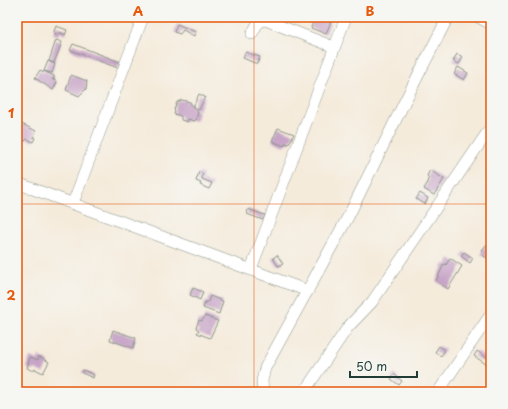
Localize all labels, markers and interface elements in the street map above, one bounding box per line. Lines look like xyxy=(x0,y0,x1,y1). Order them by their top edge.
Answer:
text: A xyxy=(133,1,143,20)
text: B xyxy=(366,1,375,20)
text: 1 xyxy=(8,103,14,122)
text: 2 xyxy=(6,285,16,304)
scale bar xyxy=(350,353,417,379)
text: 50 m xyxy=(356,357,387,375)

